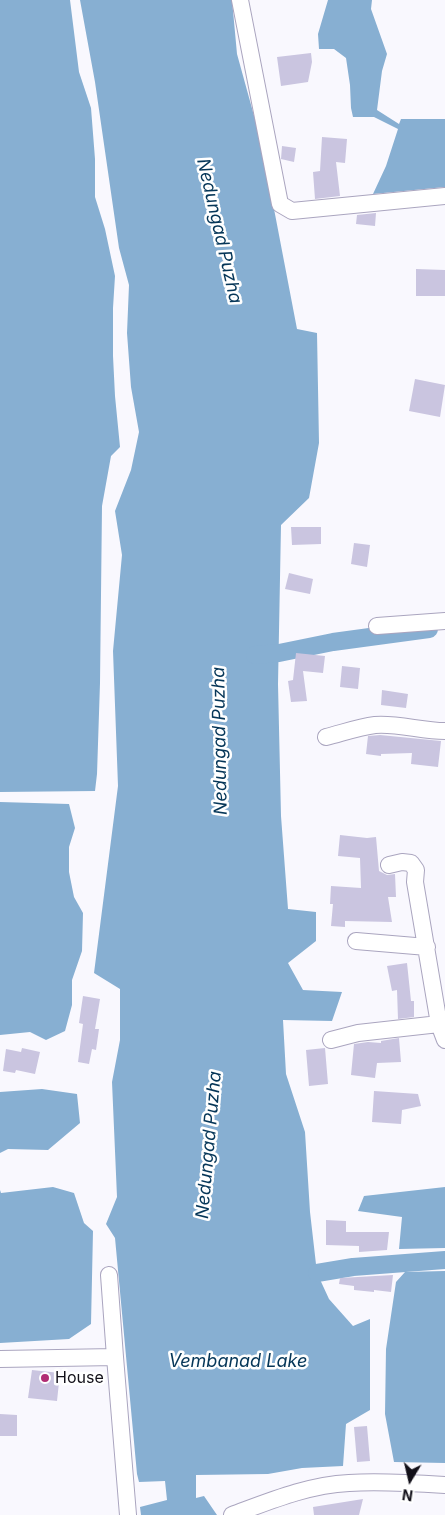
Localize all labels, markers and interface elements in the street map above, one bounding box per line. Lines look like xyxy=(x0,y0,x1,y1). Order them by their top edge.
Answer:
water label: Nedungad Puzha xyxy=(192,156,246,306)
water label: Nedungad Puzha xyxy=(208,667,232,815)
water label: Nedungad Puzha xyxy=(192,1070,226,1220)
water label: Vembanad Lake xyxy=(169,1351,307,1373)
place label: House xyxy=(55,1368,104,1388)
marker: House xyxy=(39,1372,51,1384)
north arrow xyxy=(385,1455,435,1505)
text: N xyxy=(401,1486,414,1505)

